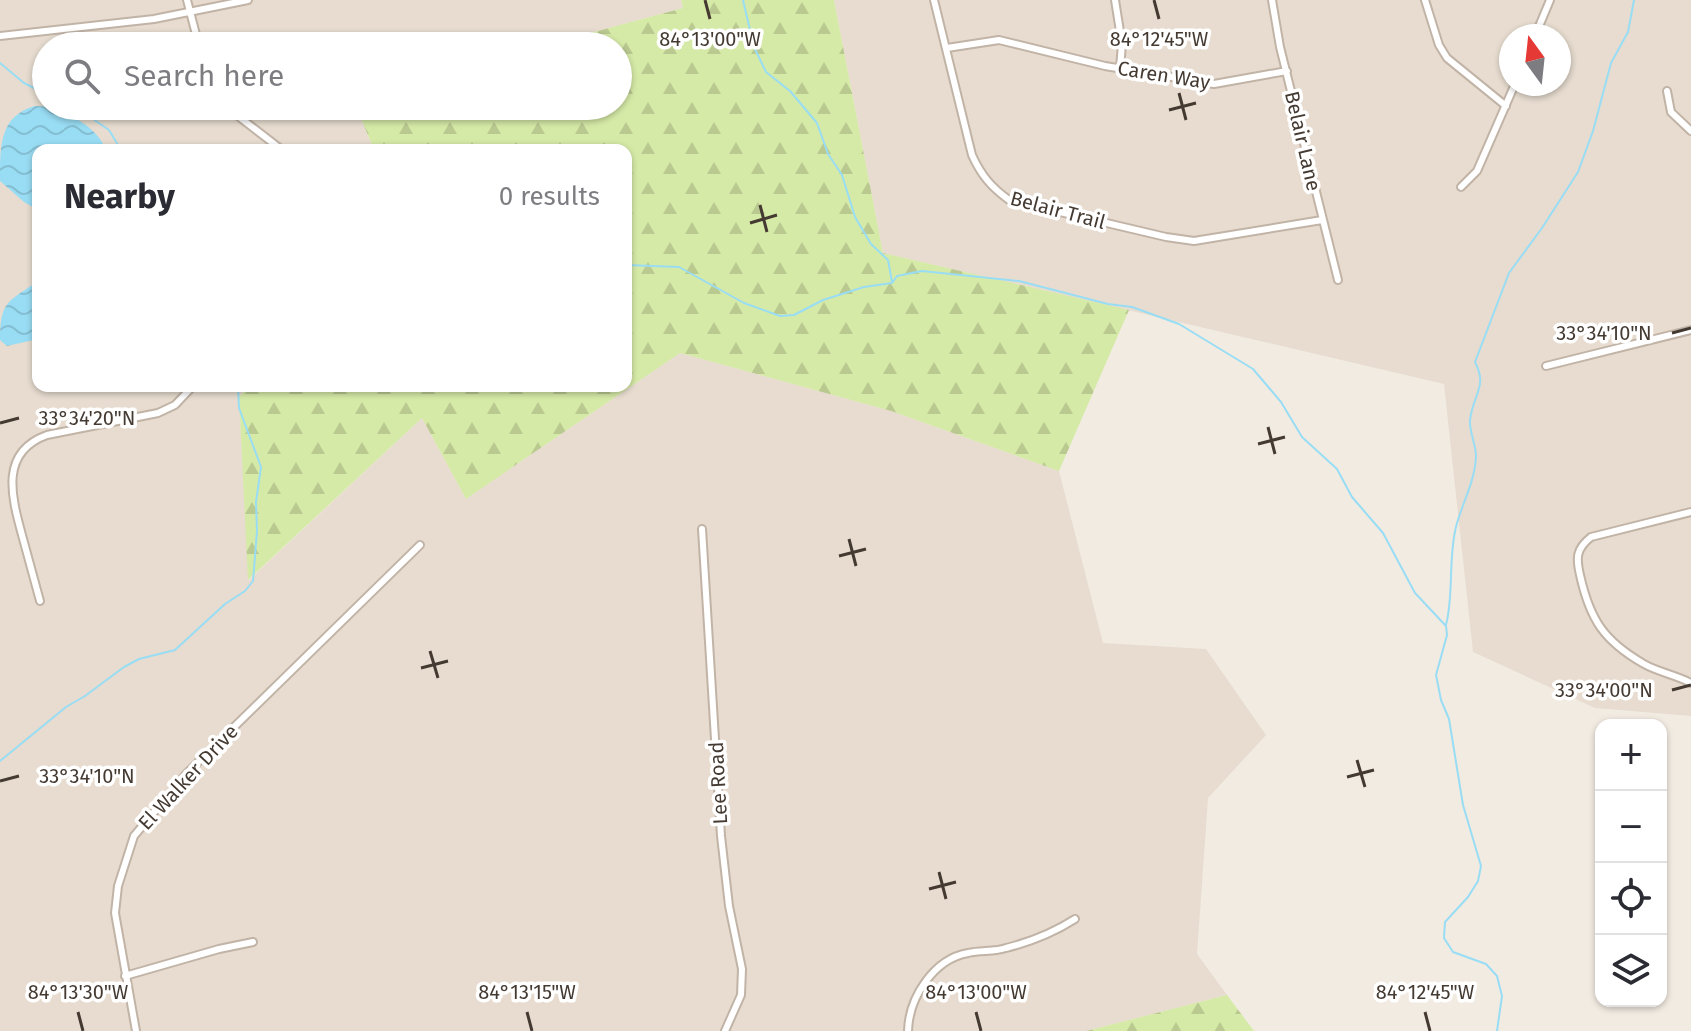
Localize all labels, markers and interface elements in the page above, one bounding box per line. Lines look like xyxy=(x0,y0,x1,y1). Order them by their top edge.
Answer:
north arrow xyxy=(1499,24,1571,96)
text: 84°13'00"W xyxy=(659,27,761,51)
text: 84°12'45"W xyxy=(1110,27,1209,51)
search box xyxy=(32,32,632,120)
icon: search xyxy=(60,54,104,98)
street label: Caren Way xyxy=(1116,56,1212,94)
text: Search here xyxy=(124,58,284,94)
street label: Belair Lane xyxy=(1280,89,1326,193)
text: Nearby xyxy=(64,176,175,217)
text: 0 results xyxy=(499,181,600,212)
street label: Belair Trail xyxy=(1008,186,1108,234)
text: 33°34'10"N xyxy=(1556,321,1652,345)
text: 33°34'20"N xyxy=(39,406,135,430)
text: 33°34'00"N xyxy=(1555,678,1653,702)
street label: El Walker Drive xyxy=(133,719,243,835)
map controls xyxy=(1595,719,1667,1007)
button: + xyxy=(1595,719,1667,791)
street label: Lee Road xyxy=(704,741,732,825)
text: 33°34'10"N xyxy=(39,764,135,788)
button: − xyxy=(1595,791,1667,863)
button: locate xyxy=(1595,863,1667,935)
button: layers xyxy=(1595,935,1667,1007)
text: 84°13'30"W xyxy=(28,980,129,1004)
text: 84°13'15"W xyxy=(478,980,576,1004)
text: 84°13'00"W xyxy=(925,980,1027,1004)
text: 84°12'45"W xyxy=(1376,980,1475,1004)

